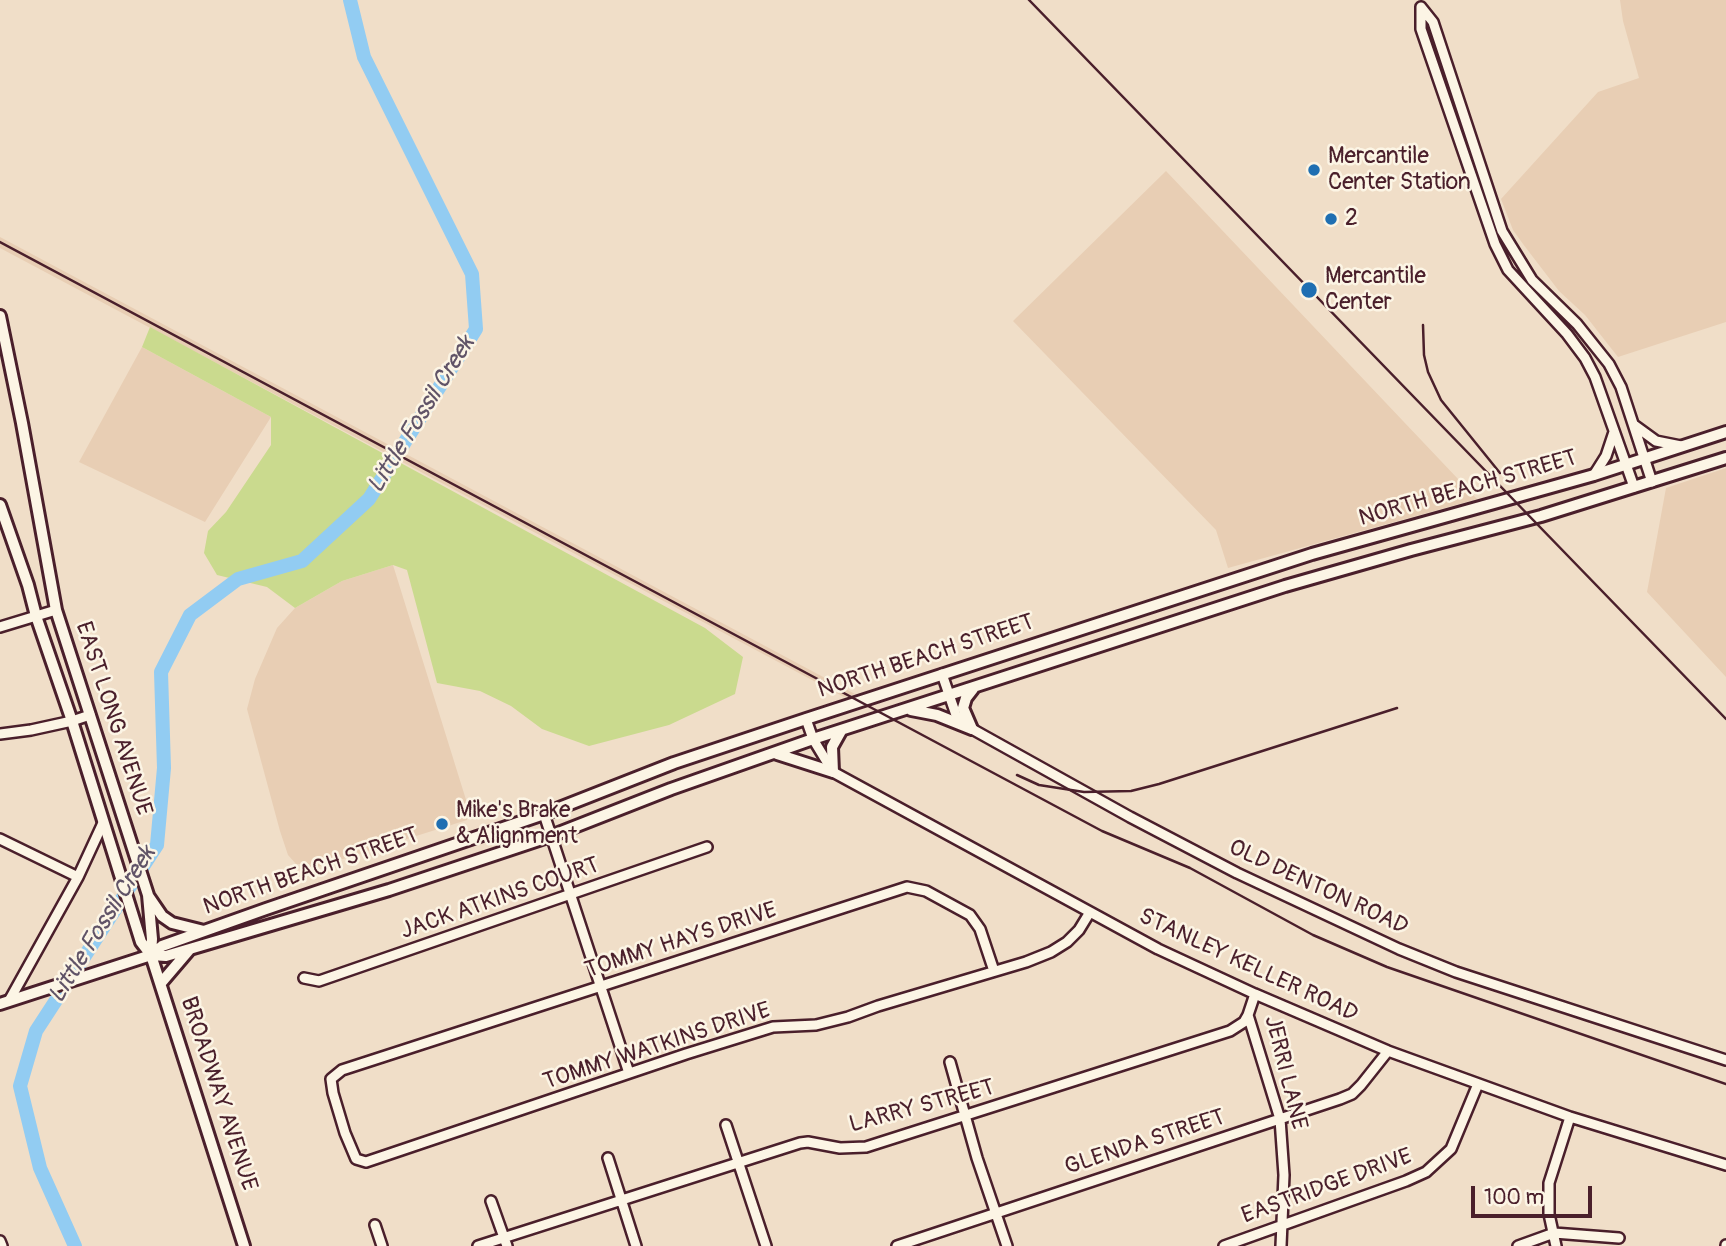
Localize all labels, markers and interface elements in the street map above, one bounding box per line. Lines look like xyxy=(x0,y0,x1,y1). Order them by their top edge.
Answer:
place label: Mercantile Center Station xyxy=(1328,143,1471,197)
marker: Mercantile Center Station xyxy=(1306,162,1322,178)
place label: 2 xyxy=(1345,205,1358,233)
marker: 2 xyxy=(1323,211,1339,227)
place label: Mercantile Center xyxy=(1325,263,1426,317)
marker: Mercantile Center xyxy=(1299,280,1319,300)
water label: Little Fossil Creek xyxy=(362,331,482,499)
street label: NORTH BEACH STREET xyxy=(1356,445,1580,533)
street label: NORTH BEACH STREET xyxy=(814,609,1038,705)
street label: EAST LONG AVENUE xyxy=(69,619,157,819)
place label: Mike's Brake & Alignment xyxy=(456,797,578,851)
marker: Mike's Brake & Alignment xyxy=(434,816,450,832)
street label: NORTH BEACH STREET xyxy=(200,822,422,922)
street label: OLD DENTON ROAD xyxy=(1224,834,1412,942)
water label: Little Fossil Creek xyxy=(43,841,163,1009)
street label: JACK ATKINS COURT xyxy=(397,852,603,946)
street label: TOMMY HAYS DRIVE xyxy=(582,897,780,985)
street label: STANLEY KELLER ROAD xyxy=(1134,903,1362,1029)
street label: BROADWAY AVENUE xyxy=(174,993,262,1195)
street label: TOMMY WATKINS DRIVE xyxy=(540,997,774,1097)
street label: JERRI LANE xyxy=(1258,1013,1312,1133)
street label: LARRY STREET xyxy=(846,1074,998,1140)
street label: GLENDA STREET xyxy=(1061,1104,1229,1182)
street label: EASTRIDGE DRIVE xyxy=(1238,1143,1416,1231)
scale bar xyxy=(1474,1172,1595,1216)
text: 100 m xyxy=(1484,1184,1544,1211)

